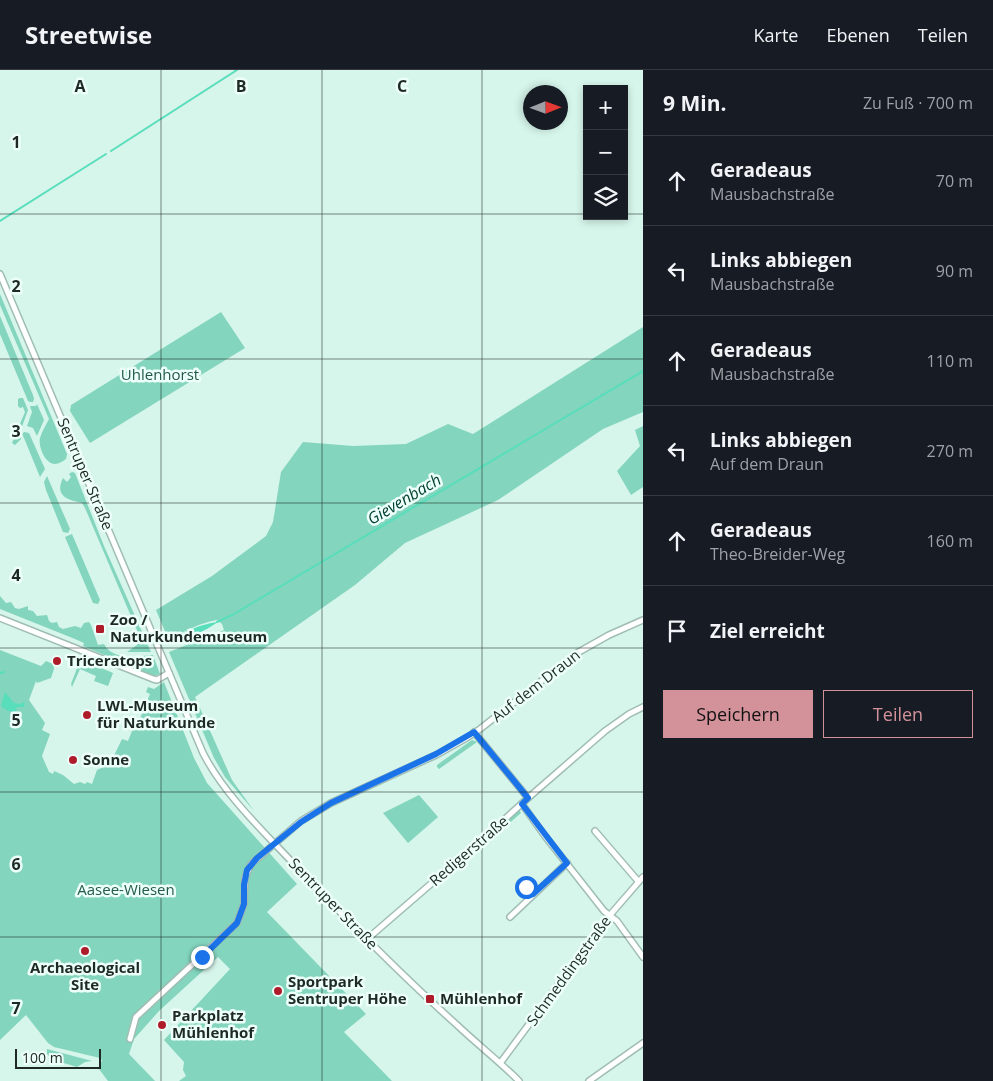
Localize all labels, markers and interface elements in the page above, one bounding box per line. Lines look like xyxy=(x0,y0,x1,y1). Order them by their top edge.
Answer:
text: Streetwise xyxy=(25,18,152,51)
text: Karte xyxy=(754,23,798,47)
text: Ebenen xyxy=(826,23,890,47)
text: Teilen xyxy=(918,23,968,47)
text: A xyxy=(74,75,86,97)
text: B xyxy=(236,75,246,97)
text: C xyxy=(397,75,407,97)
north arrow xyxy=(523,85,568,130)
map controls xyxy=(583,85,628,220)
button: + xyxy=(583,85,628,130)
text: 9 Min. xyxy=(663,89,726,117)
text: Zu Fuß · 700 m xyxy=(863,92,973,114)
button: − xyxy=(583,130,628,175)
text: 1 xyxy=(11,131,21,153)
text: Geradeaus xyxy=(710,157,812,183)
icon: ahead xyxy=(663,167,691,195)
text: 70 m xyxy=(936,170,973,192)
button: layers xyxy=(583,175,628,220)
text: Mausbachstraße xyxy=(710,183,835,205)
text: Links abbiegen xyxy=(710,247,852,273)
icon: left xyxy=(663,257,691,285)
text: 90 m xyxy=(936,260,973,282)
text: Mausbachstraße xyxy=(710,273,835,295)
text: 2 xyxy=(11,275,21,297)
text: Geradeaus xyxy=(710,337,812,363)
icon: ahead xyxy=(663,347,691,375)
text: 110 m xyxy=(927,350,973,372)
text: Mausbachstraße xyxy=(710,363,835,385)
park label: Uhlenhorst xyxy=(121,364,199,384)
street label: Sentruper Straße xyxy=(53,414,119,533)
text: 3 xyxy=(11,420,21,442)
text: Links abbiegen xyxy=(710,427,852,453)
icon: left xyxy=(663,437,691,465)
text: 270 m xyxy=(927,440,973,462)
text: Auf dem Draun xyxy=(710,453,824,475)
water label: Gievenbach xyxy=(363,468,445,530)
text: Geradeaus xyxy=(710,517,812,543)
icon: ahead xyxy=(663,527,691,555)
text: 160 m xyxy=(927,530,973,552)
text: Theo-Breider-Weg xyxy=(710,543,845,565)
text: 4 xyxy=(11,564,21,586)
place label: Zoo / Naturkundemuseum xyxy=(110,609,267,646)
icon: arrive xyxy=(663,617,691,645)
text: Ziel erreicht xyxy=(710,618,825,644)
marker: Zoo / Naturkundemuseum xyxy=(94,623,106,635)
street label: Auf dem Draun xyxy=(487,644,584,726)
place label: Triceratops xyxy=(67,650,152,670)
marker: Triceratops xyxy=(51,655,63,667)
button: Speichern xyxy=(663,690,813,738)
button: Teilen xyxy=(823,690,973,738)
place label: LWL-Museum für Naturkunde xyxy=(97,695,215,732)
text: 5 xyxy=(11,709,21,731)
marker: LWL-Museum für Naturkunde xyxy=(81,709,93,721)
place label: Sonne xyxy=(83,749,129,769)
marker: Sonne xyxy=(67,754,79,766)
street label: Redigerstraße xyxy=(425,811,512,890)
text: 6 xyxy=(11,853,21,875)
street label: Sentruper Straße xyxy=(285,853,383,953)
route start xyxy=(515,876,538,899)
park label: Aasee-Wiesen xyxy=(77,879,175,899)
street label: Schmeddingstraße xyxy=(522,911,615,1029)
marker: Archaeological Site xyxy=(79,945,91,957)
route end xyxy=(191,946,214,969)
place label: Archaeological Site xyxy=(30,957,140,994)
place label: Sportpark Sentruper Höhe xyxy=(288,971,407,1008)
marker: Sportpark Sentruper Höhe xyxy=(272,985,284,997)
place label: Mühlenhof xyxy=(440,988,523,1008)
marker: Mühlenhof xyxy=(424,993,436,1005)
text: 7 xyxy=(11,997,21,1019)
place label: Parkplatz Mühlenhof xyxy=(172,1005,255,1042)
marker: Parkplatz Mühlenhof xyxy=(156,1019,168,1031)
scale bar xyxy=(15,1046,101,1069)
text: 100 m xyxy=(22,1048,63,1067)

